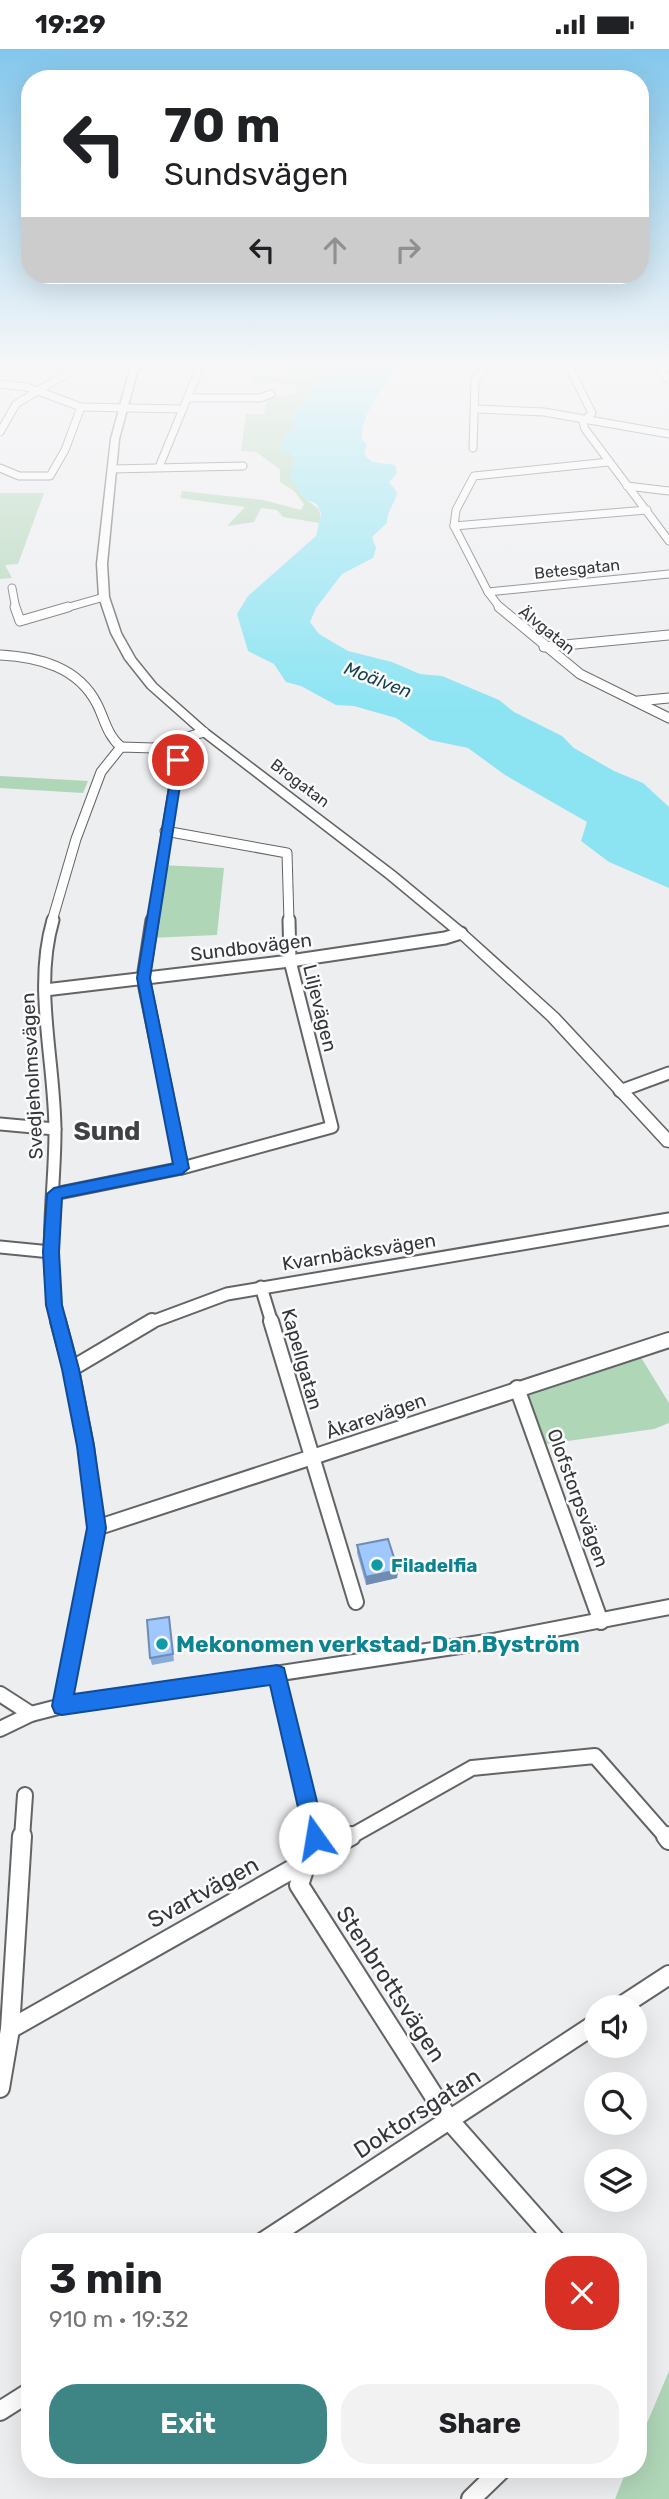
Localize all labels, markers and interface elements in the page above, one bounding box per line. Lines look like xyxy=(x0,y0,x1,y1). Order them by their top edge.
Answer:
text: 19:29 xyxy=(35,9,106,40)
text: 70 m xyxy=(164,96,281,154)
icon: left xyxy=(49,98,140,189)
text: Sundsvägen xyxy=(164,155,349,193)
icon: left xyxy=(243,231,281,269)
icon: ahead xyxy=(316,231,354,269)
icon: right xyxy=(389,231,427,269)
street label: Betesgatan xyxy=(533,555,621,583)
street label: Älvgatan xyxy=(515,602,579,658)
water label: Moälven xyxy=(341,657,415,703)
pin xyxy=(148,730,208,790)
icon: arrive xyxy=(159,741,197,779)
street label: Brogatan xyxy=(267,755,333,811)
street label: Sundbovägen xyxy=(189,928,313,966)
street label: Liljevägen xyxy=(298,962,342,1054)
street label: Svedjeholmsvägen xyxy=(16,992,48,1160)
district label: Sund xyxy=(73,1116,141,1147)
street label: Kvarnbäcksvägen xyxy=(281,1228,437,1276)
street label: Kapellgatan xyxy=(277,1306,327,1412)
street label: Åkarevägen xyxy=(323,1388,429,1444)
street label: Olofstorpsvägen xyxy=(542,1426,614,1570)
place label: Filadelfia xyxy=(391,1554,478,1577)
marker: Filadelfia xyxy=(369,1557,385,1573)
place label: Mekonomen verkstad, Dan Byström xyxy=(176,1630,580,1658)
marker: Mekonomen verkstad, Dan Byström xyxy=(154,1636,170,1652)
position arrow xyxy=(278,1801,352,1875)
street label: Svartvägen xyxy=(143,1850,263,1934)
street label: Stenbrottsvägen xyxy=(330,1901,452,2067)
map controls xyxy=(584,1995,647,2212)
button: sound xyxy=(584,1995,647,2058)
street label: Doktorsgatan xyxy=(348,2062,486,2164)
button: search xyxy=(584,2072,647,2135)
button: layers xyxy=(584,2149,647,2212)
text: 3 min xyxy=(49,2254,163,2304)
button: close xyxy=(545,2256,619,2330)
text: 910 m · 19:32 xyxy=(49,2305,189,2333)
button: Exit xyxy=(49,2384,327,2464)
button: Share xyxy=(341,2384,619,2464)

